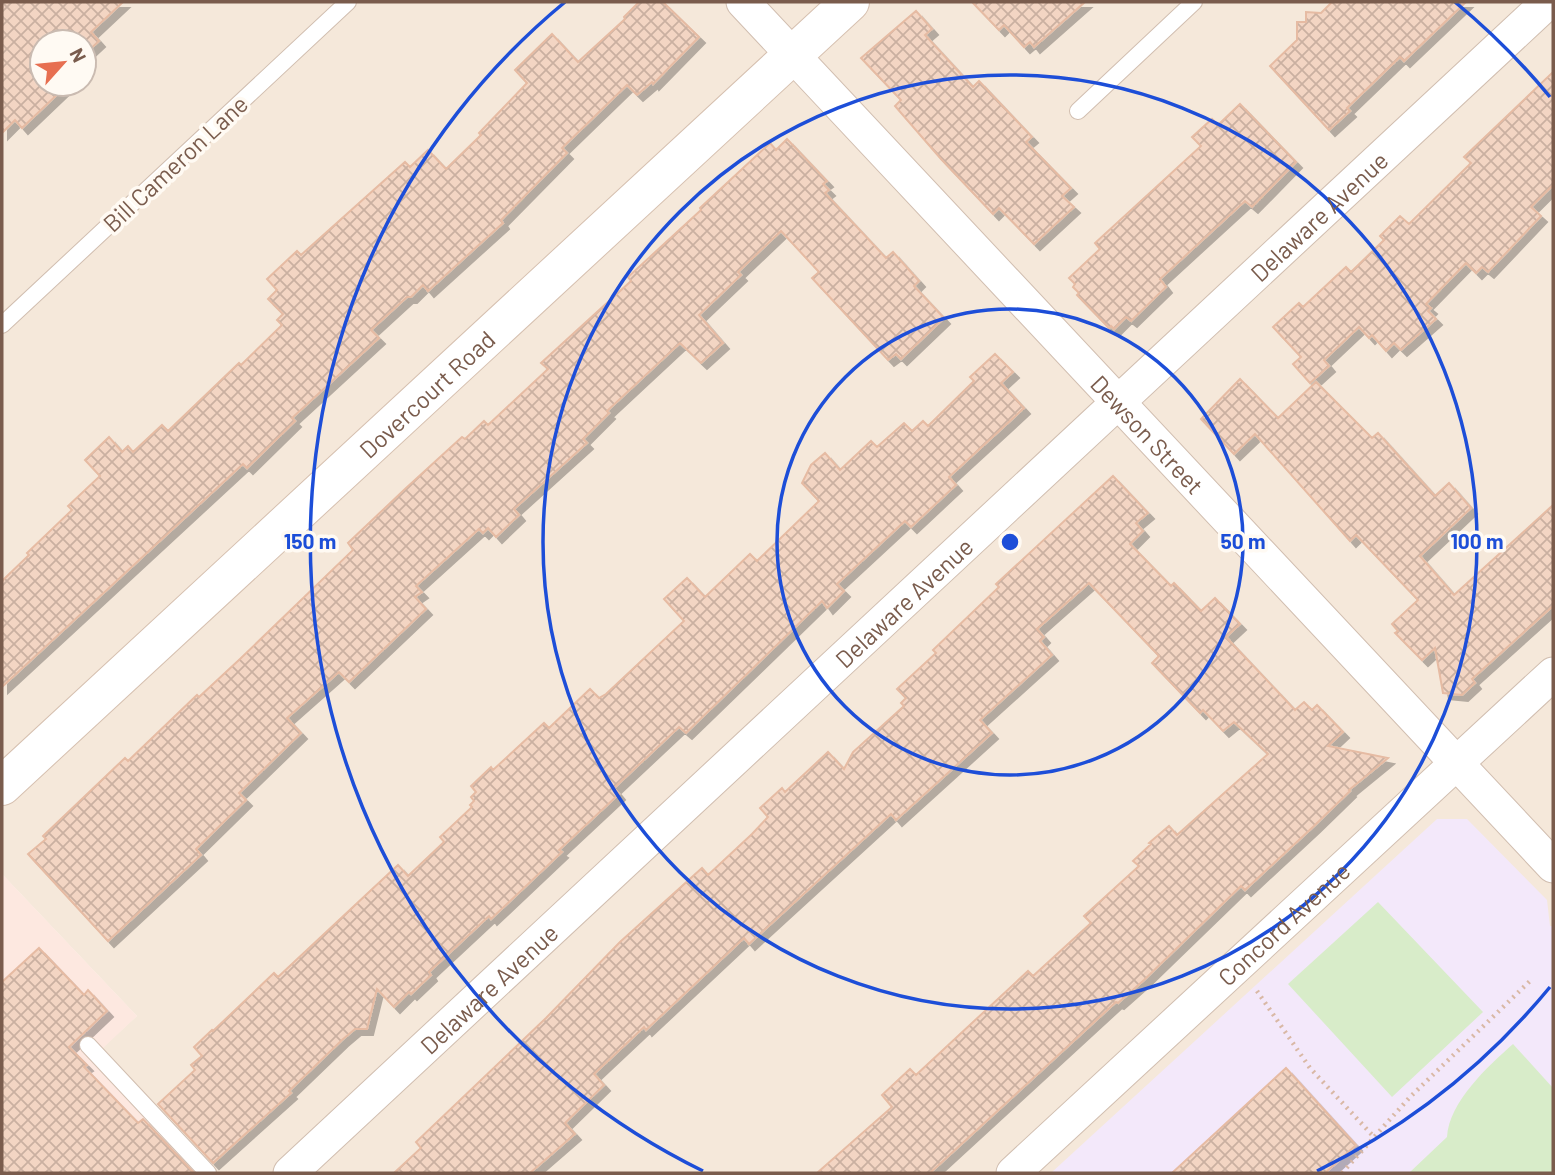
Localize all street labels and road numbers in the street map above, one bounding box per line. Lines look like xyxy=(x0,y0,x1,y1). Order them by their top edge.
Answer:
street label: Bill Cameron Lane xyxy=(97,89,253,237)
street label: Delaware Avenue xyxy=(1244,145,1393,287)
street label: Dovercourt Road xyxy=(353,324,500,463)
street label: Dewson Street xyxy=(1085,369,1210,499)
street label: Delaware Avenue xyxy=(829,531,978,673)
street label: Concord Avenue xyxy=(1211,855,1355,991)
street label: Delaware Avenue xyxy=(414,917,563,1059)

